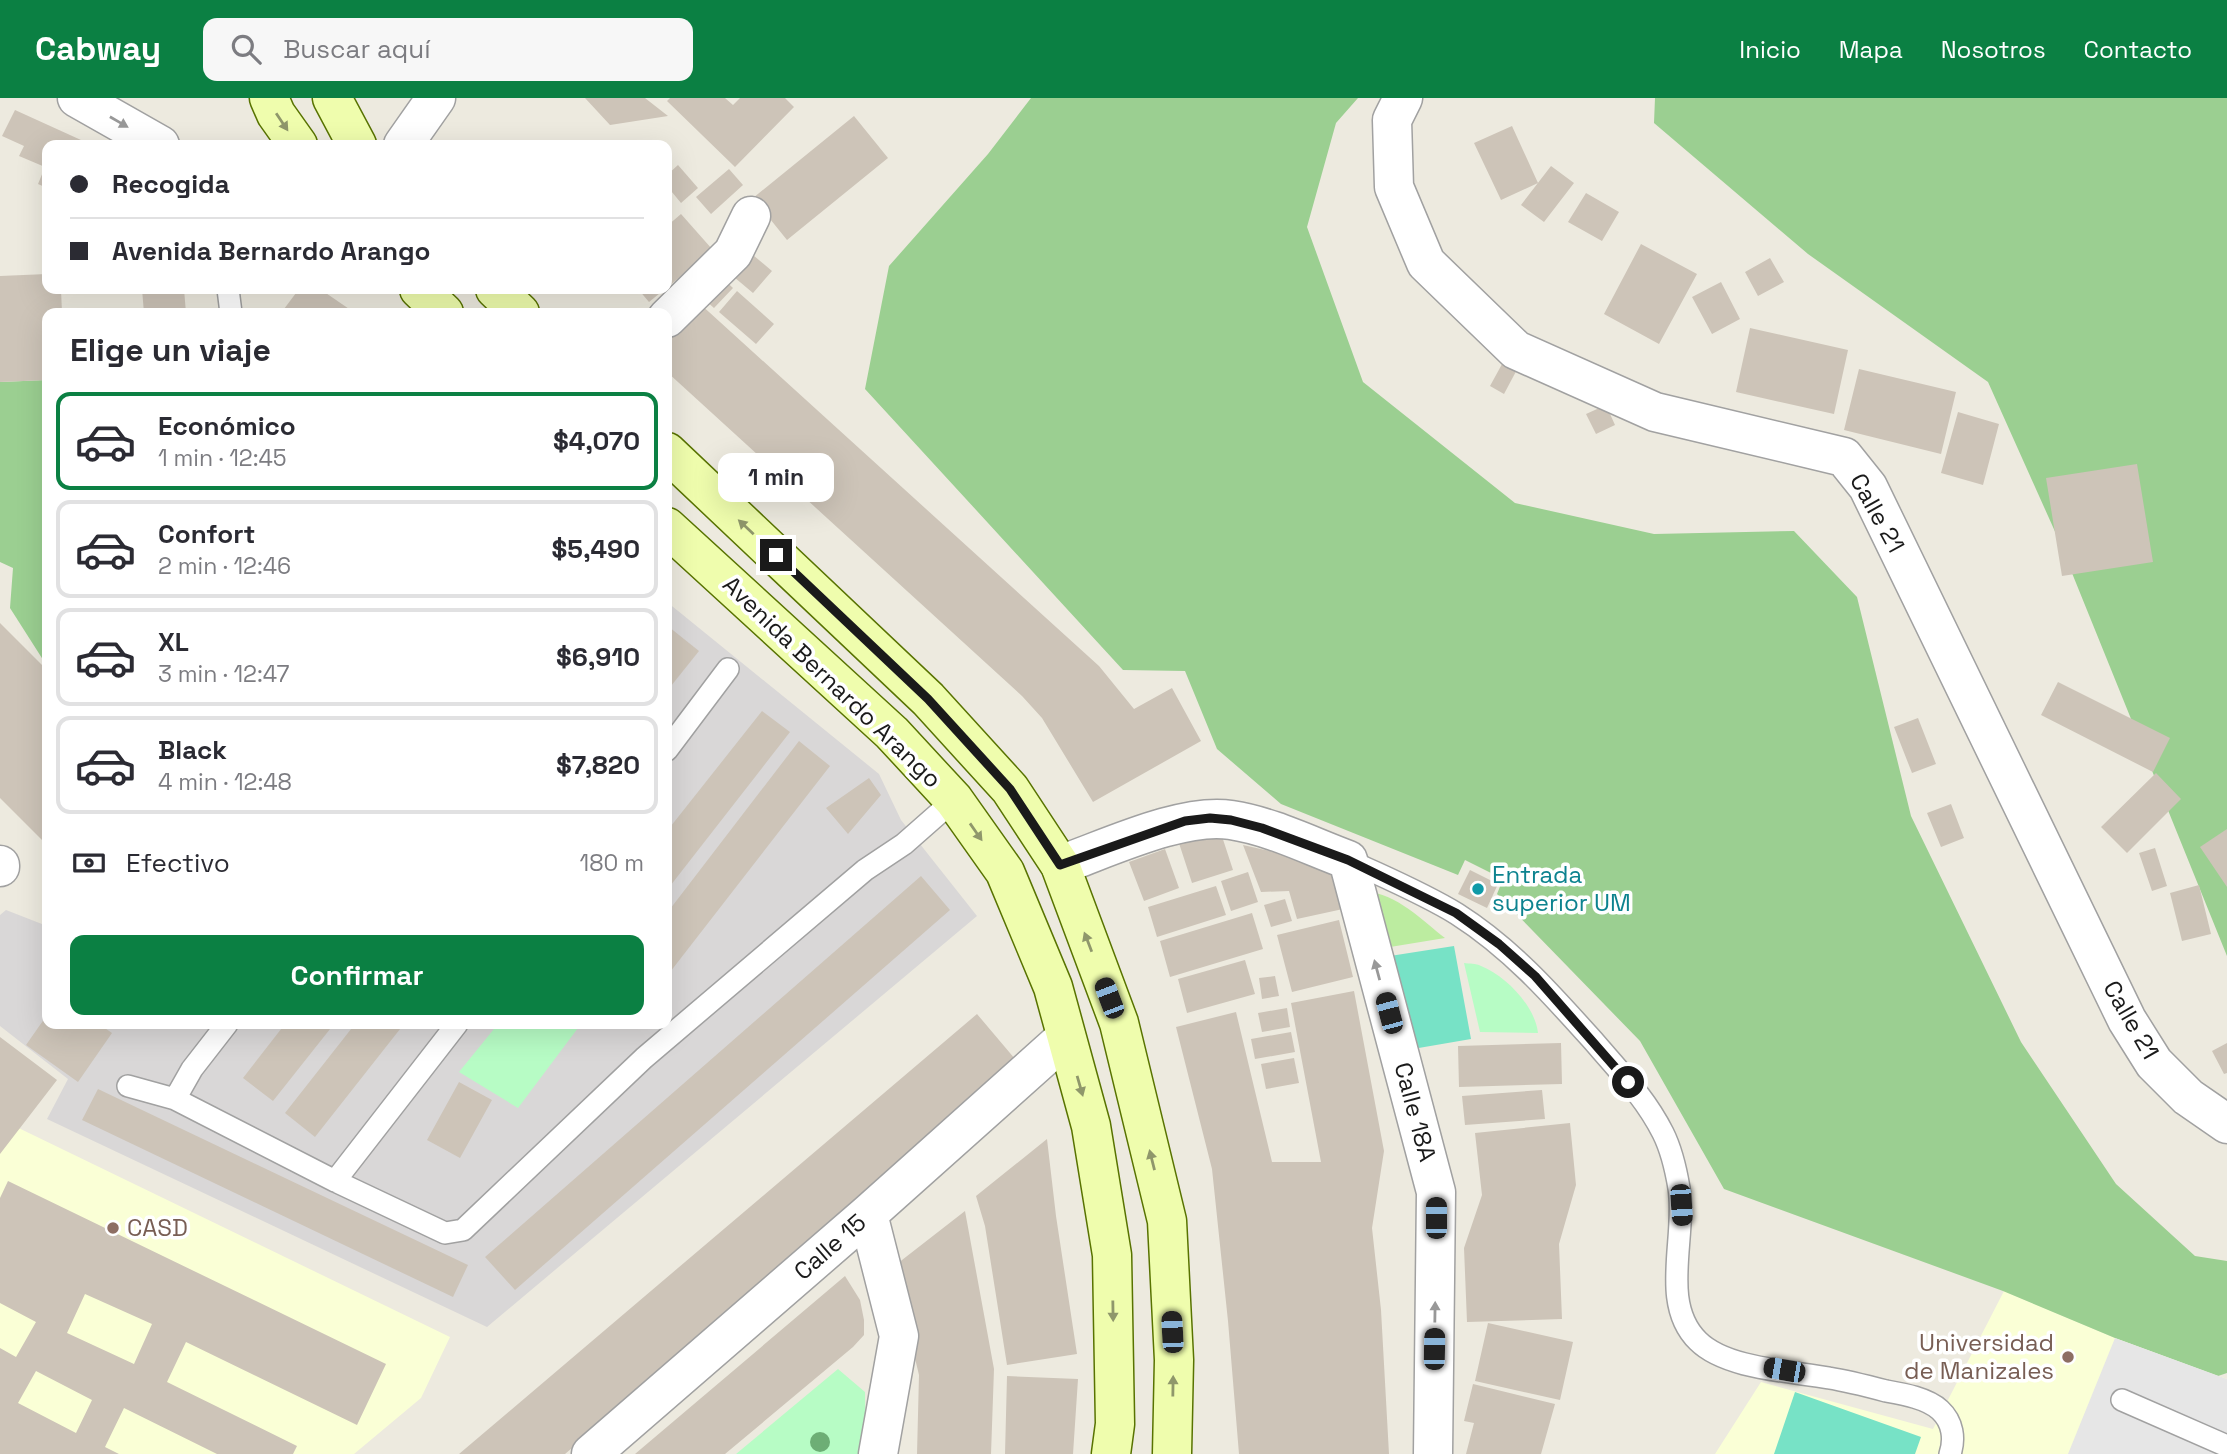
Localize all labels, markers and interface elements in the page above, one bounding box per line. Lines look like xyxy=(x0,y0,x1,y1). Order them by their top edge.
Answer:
search box xyxy=(203,18,693,81)
text: Cabway xyxy=(35,28,161,70)
icon: search xyxy=(227,30,265,68)
text: Buscar aquí xyxy=(283,32,431,66)
text: Inicio xyxy=(1739,34,1801,65)
text: Mapa xyxy=(1839,34,1903,65)
text: Nosotros xyxy=(1941,34,2046,65)
text: Contacto xyxy=(2084,34,2192,65)
one-way arrow xyxy=(275,113,288,132)
one-way arrow xyxy=(109,116,128,128)
text: Recogida xyxy=(112,167,230,201)
text: Avenida Bernardo Arango xyxy=(112,234,431,268)
text: Elige un viaje xyxy=(70,330,271,370)
text: Económico xyxy=(158,409,296,443)
icon: car xyxy=(74,410,137,473)
text: $4,070 xyxy=(553,424,640,458)
text: 1 min · 12:45 xyxy=(158,443,287,473)
callout: 1 min xyxy=(718,454,834,503)
text: 1 min xyxy=(748,462,804,492)
street label: Calle 21 xyxy=(1843,468,1912,558)
text: Confort xyxy=(158,517,255,551)
icon: car xyxy=(74,518,137,581)
one-way arrow xyxy=(738,519,755,535)
text: $5,490 xyxy=(552,532,640,566)
route end xyxy=(760,539,792,571)
text: 2 min · 12:46 xyxy=(158,551,291,581)
street label: Avenida Bernardo Arango xyxy=(716,569,948,794)
text: XL xyxy=(158,625,189,659)
icon: car xyxy=(74,626,137,689)
text: $6,910 xyxy=(556,640,640,674)
text: 3 min · 12:47 xyxy=(158,659,289,689)
text: Black xyxy=(158,733,227,767)
icon: car xyxy=(74,734,137,797)
text: $7,820 xyxy=(556,748,640,782)
text: 4 min · 12:48 xyxy=(158,767,292,797)
one-way arrow xyxy=(969,823,983,841)
icon: cash xyxy=(70,844,108,882)
text: Efectivo xyxy=(126,846,230,880)
text: 180 m xyxy=(580,848,644,878)
place label: Entrada superior UM xyxy=(1492,859,1631,918)
marker: Entrada superior UM xyxy=(1470,881,1486,897)
one-way arrow xyxy=(1082,932,1093,953)
button: Confirmar xyxy=(70,935,644,1015)
one-way arrow xyxy=(1371,959,1382,981)
car xyxy=(1092,975,1127,1021)
street label: Calle 21 xyxy=(2097,975,2166,1065)
car xyxy=(1374,990,1405,1036)
street label: Calle 18A xyxy=(1387,1059,1444,1165)
route start xyxy=(1612,1066,1644,1098)
one-way arrow xyxy=(1075,1075,1086,1097)
one-way arrow xyxy=(1146,1149,1157,1171)
car xyxy=(1670,1183,1693,1227)
car xyxy=(1426,1197,1447,1239)
street label: Calle 15 xyxy=(787,1207,872,1286)
place label: CASD xyxy=(127,1212,188,1243)
marker: CASD xyxy=(105,1220,121,1236)
one-way arrow xyxy=(1107,1300,1119,1322)
one-way arrow xyxy=(1429,1301,1441,1323)
car xyxy=(1161,1310,1184,1354)
place label: Universidad de Manizales xyxy=(1904,1327,2054,1386)
car xyxy=(1424,1328,1445,1370)
marker: Universidad de Manizales xyxy=(2060,1349,2076,1365)
car xyxy=(1762,1356,1807,1384)
one-way arrow xyxy=(1168,1375,1179,1397)

